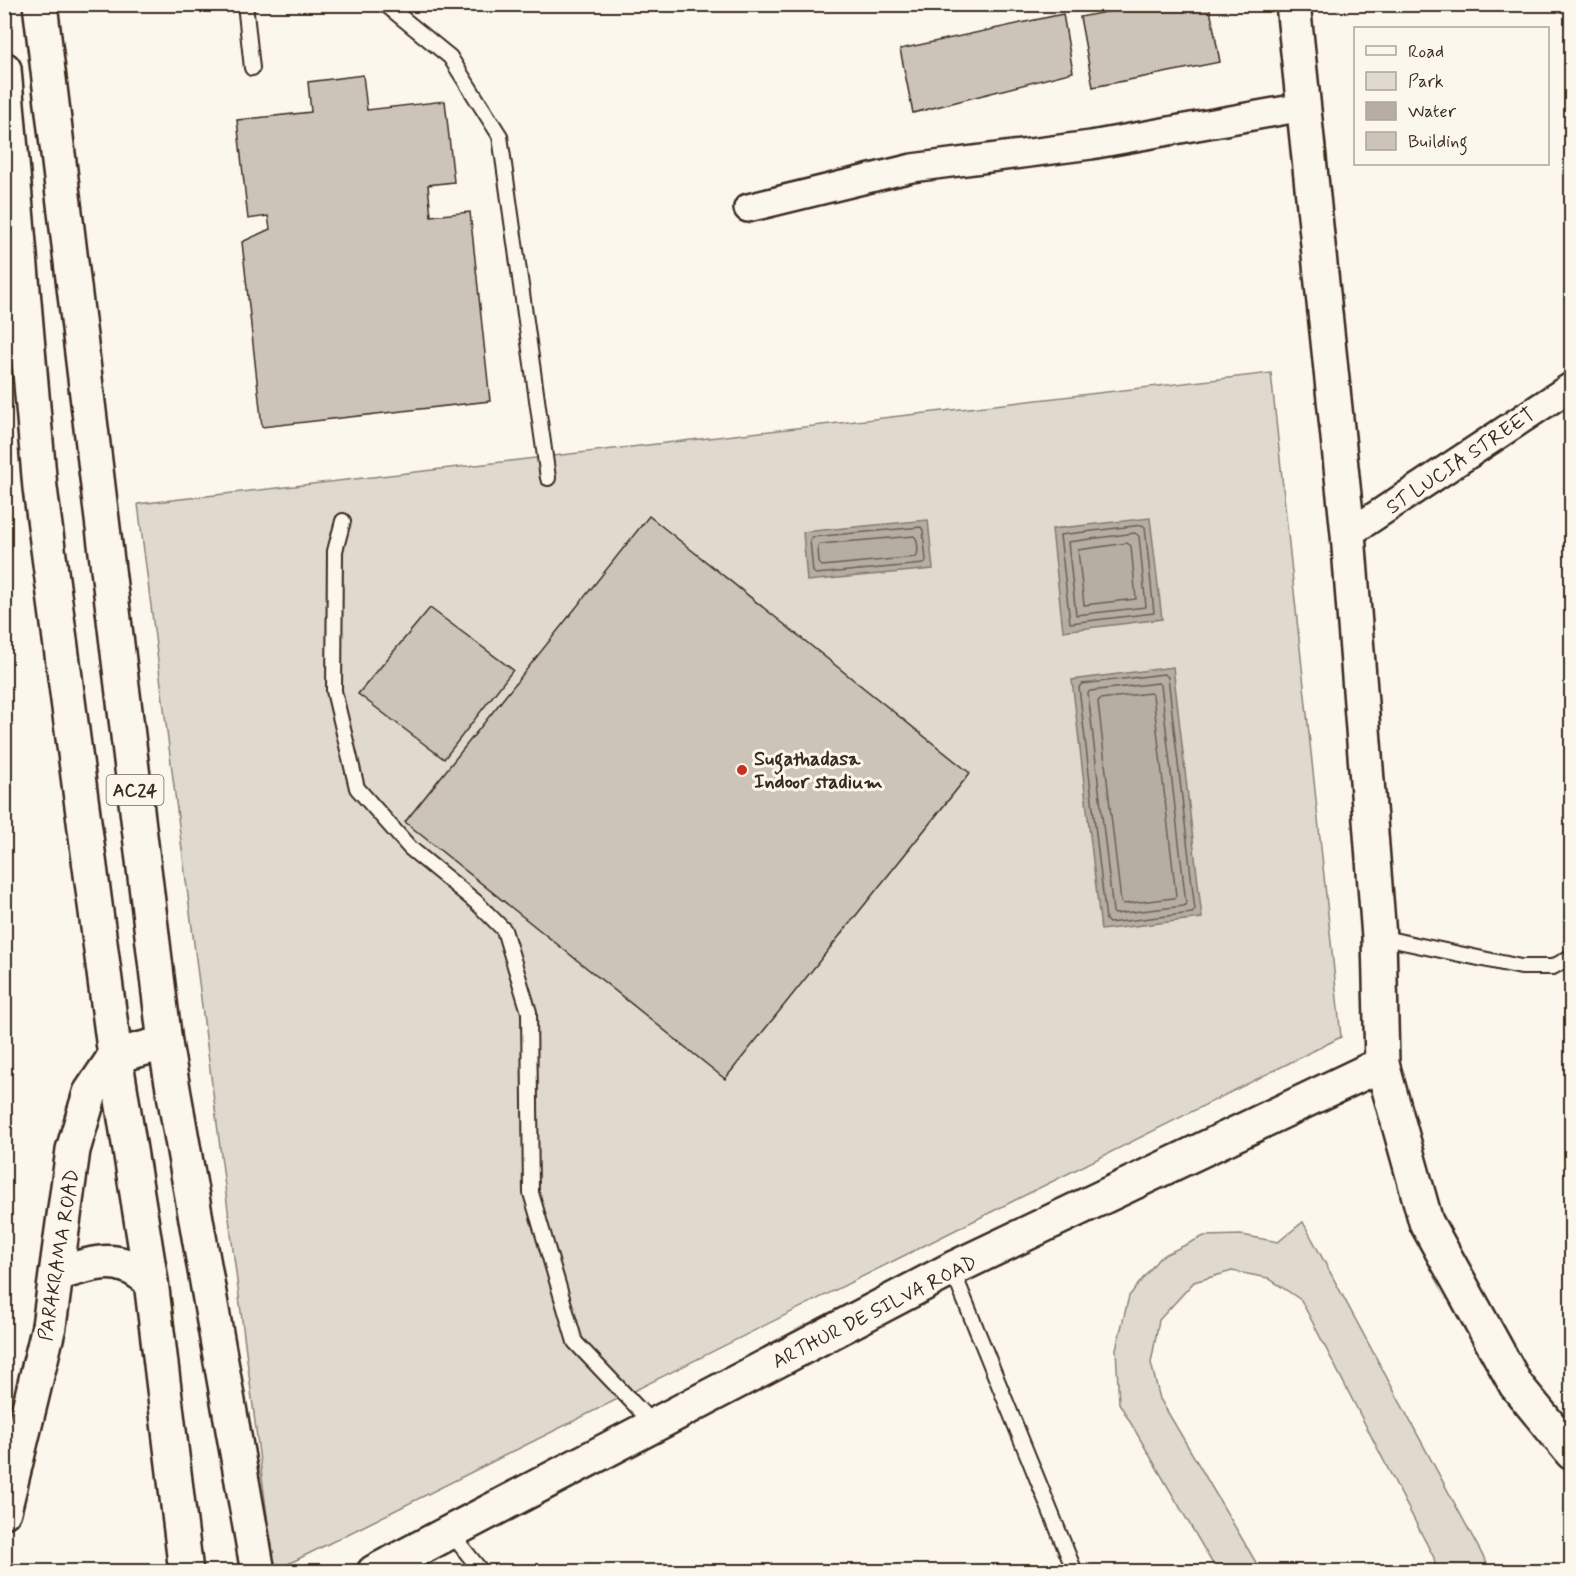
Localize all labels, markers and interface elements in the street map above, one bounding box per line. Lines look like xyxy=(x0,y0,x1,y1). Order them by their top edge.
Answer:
legend xyxy=(1354,27,1549,165)
text: Road xyxy=(1408,40,1444,64)
text: Park xyxy=(1408,70,1444,94)
text: Water xyxy=(1408,100,1457,124)
text: Building xyxy=(1408,130,1468,156)
street label: ST LUCIA STREET xyxy=(1381,401,1541,521)
place label: Sugathadasa Indoor stadium xyxy=(754,746,883,796)
marker: Sugathadasa Indoor stadium xyxy=(735,763,749,777)
road number: AC24 xyxy=(106,775,164,805)
street label: PARAKRAMA ROAD xyxy=(33,1167,86,1343)
street label: ARTHUR DE SILVA ROAD xyxy=(768,1249,982,1376)

